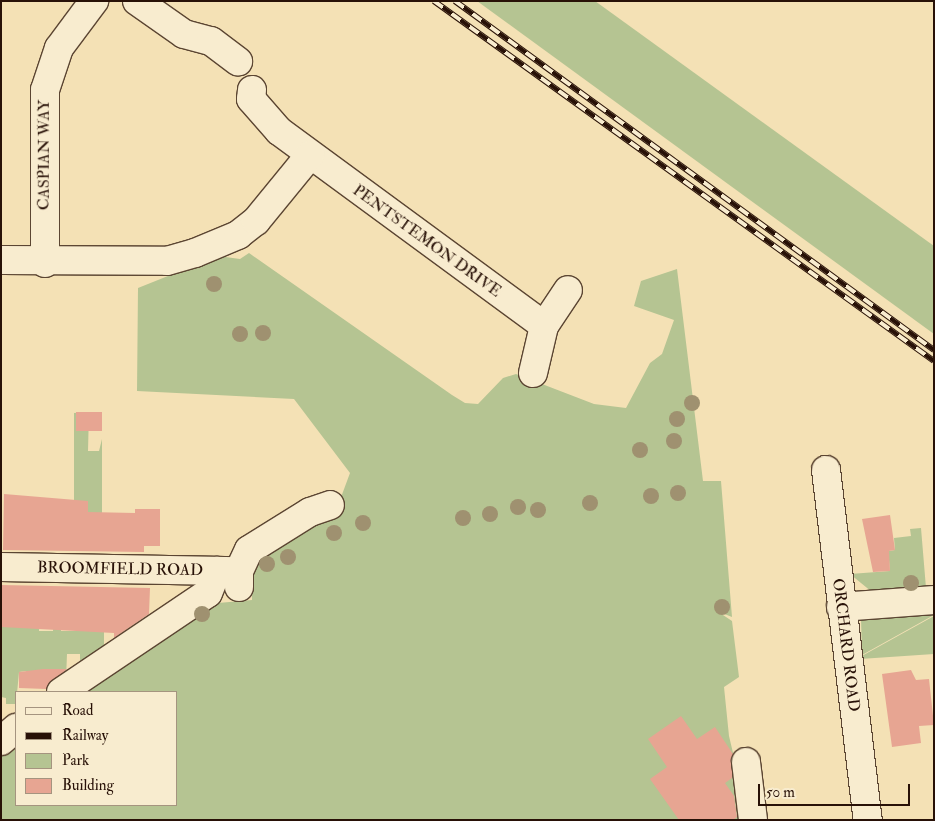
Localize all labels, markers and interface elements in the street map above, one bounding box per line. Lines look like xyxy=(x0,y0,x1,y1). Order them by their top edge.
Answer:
street label: CASPIAN WAY xyxy=(34,100,54,210)
street label: PENTSTEMON DRIVE xyxy=(349,181,505,301)
street label: BROOMFIELD ROAD xyxy=(37,558,203,580)
street label: ORCHARD ROAD xyxy=(828,577,864,713)
legend xyxy=(15,691,178,806)
text: Road xyxy=(62,701,93,720)
text: Railway xyxy=(62,726,108,745)
text: Park xyxy=(62,751,89,770)
scale bar xyxy=(760,774,912,806)
text: Building xyxy=(62,776,114,795)
text: 50 m xyxy=(766,783,795,802)

